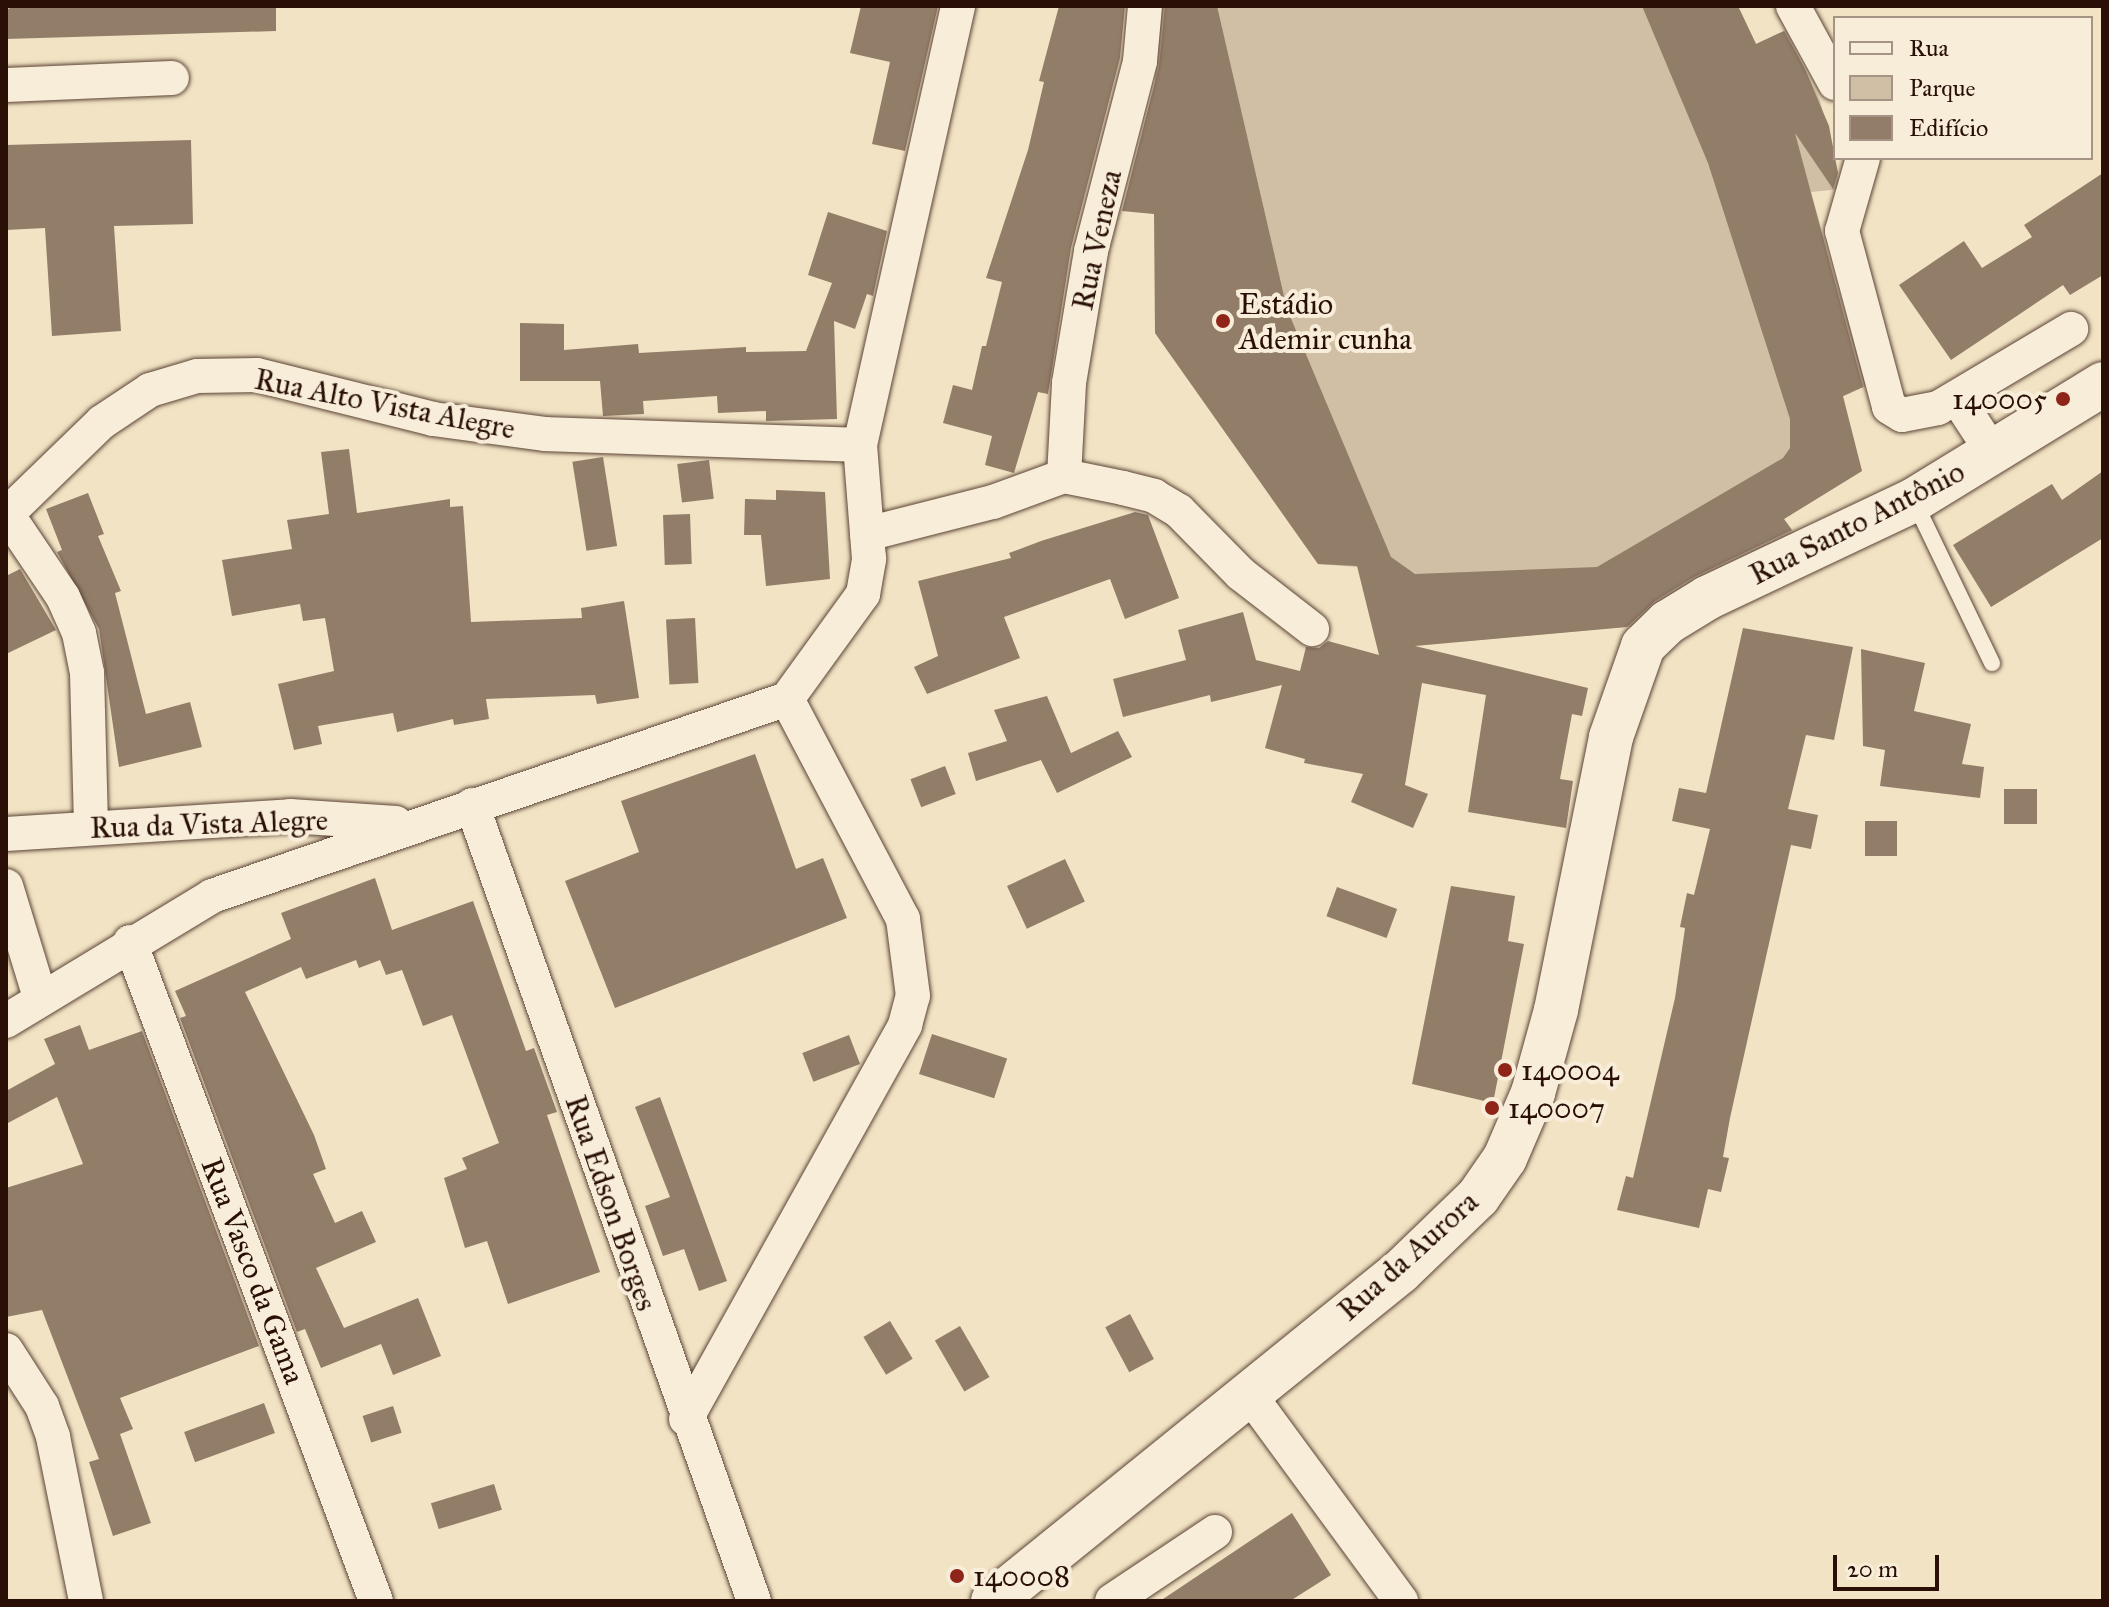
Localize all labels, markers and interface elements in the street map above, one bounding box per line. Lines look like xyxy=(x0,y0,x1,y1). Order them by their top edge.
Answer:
legend xyxy=(1833,16,2093,160)
text: Rua xyxy=(1909,33,1949,63)
text: Parque xyxy=(1909,73,1976,103)
text: Edifício xyxy=(1909,113,1988,143)
street label: Rua Veneza xyxy=(1065,167,1129,313)
place label: Estádio Ademir cunha xyxy=(1239,286,1412,356)
marker: Estádio Ademir cunha xyxy=(1214,312,1232,330)
street label: Rua Alto Vista Alegre xyxy=(252,361,518,447)
place label: 140005 xyxy=(1952,381,2047,417)
marker: 140005 xyxy=(2054,390,2072,408)
street label: Rua Santo Antônio xyxy=(1744,453,1970,593)
street label: Rua da Vista Alegre xyxy=(89,802,329,846)
place label: 140004 xyxy=(1521,1052,1619,1088)
marker: 140004 xyxy=(1496,1061,1514,1079)
place label: 140007 xyxy=(1508,1090,1605,1126)
street label: Rua Edson Borges xyxy=(557,1091,665,1315)
marker: 140007 xyxy=(1483,1099,1501,1117)
street label: Rua Vasco da Gama xyxy=(193,1153,313,1389)
street label: Rua da Aurora xyxy=(1330,1184,1486,1328)
scale bar xyxy=(1837,1539,1943,1589)
text: 20 m xyxy=(1847,1554,1898,1584)
place label: 140008 xyxy=(973,1558,1070,1594)
marker: 140008 xyxy=(948,1567,966,1585)

